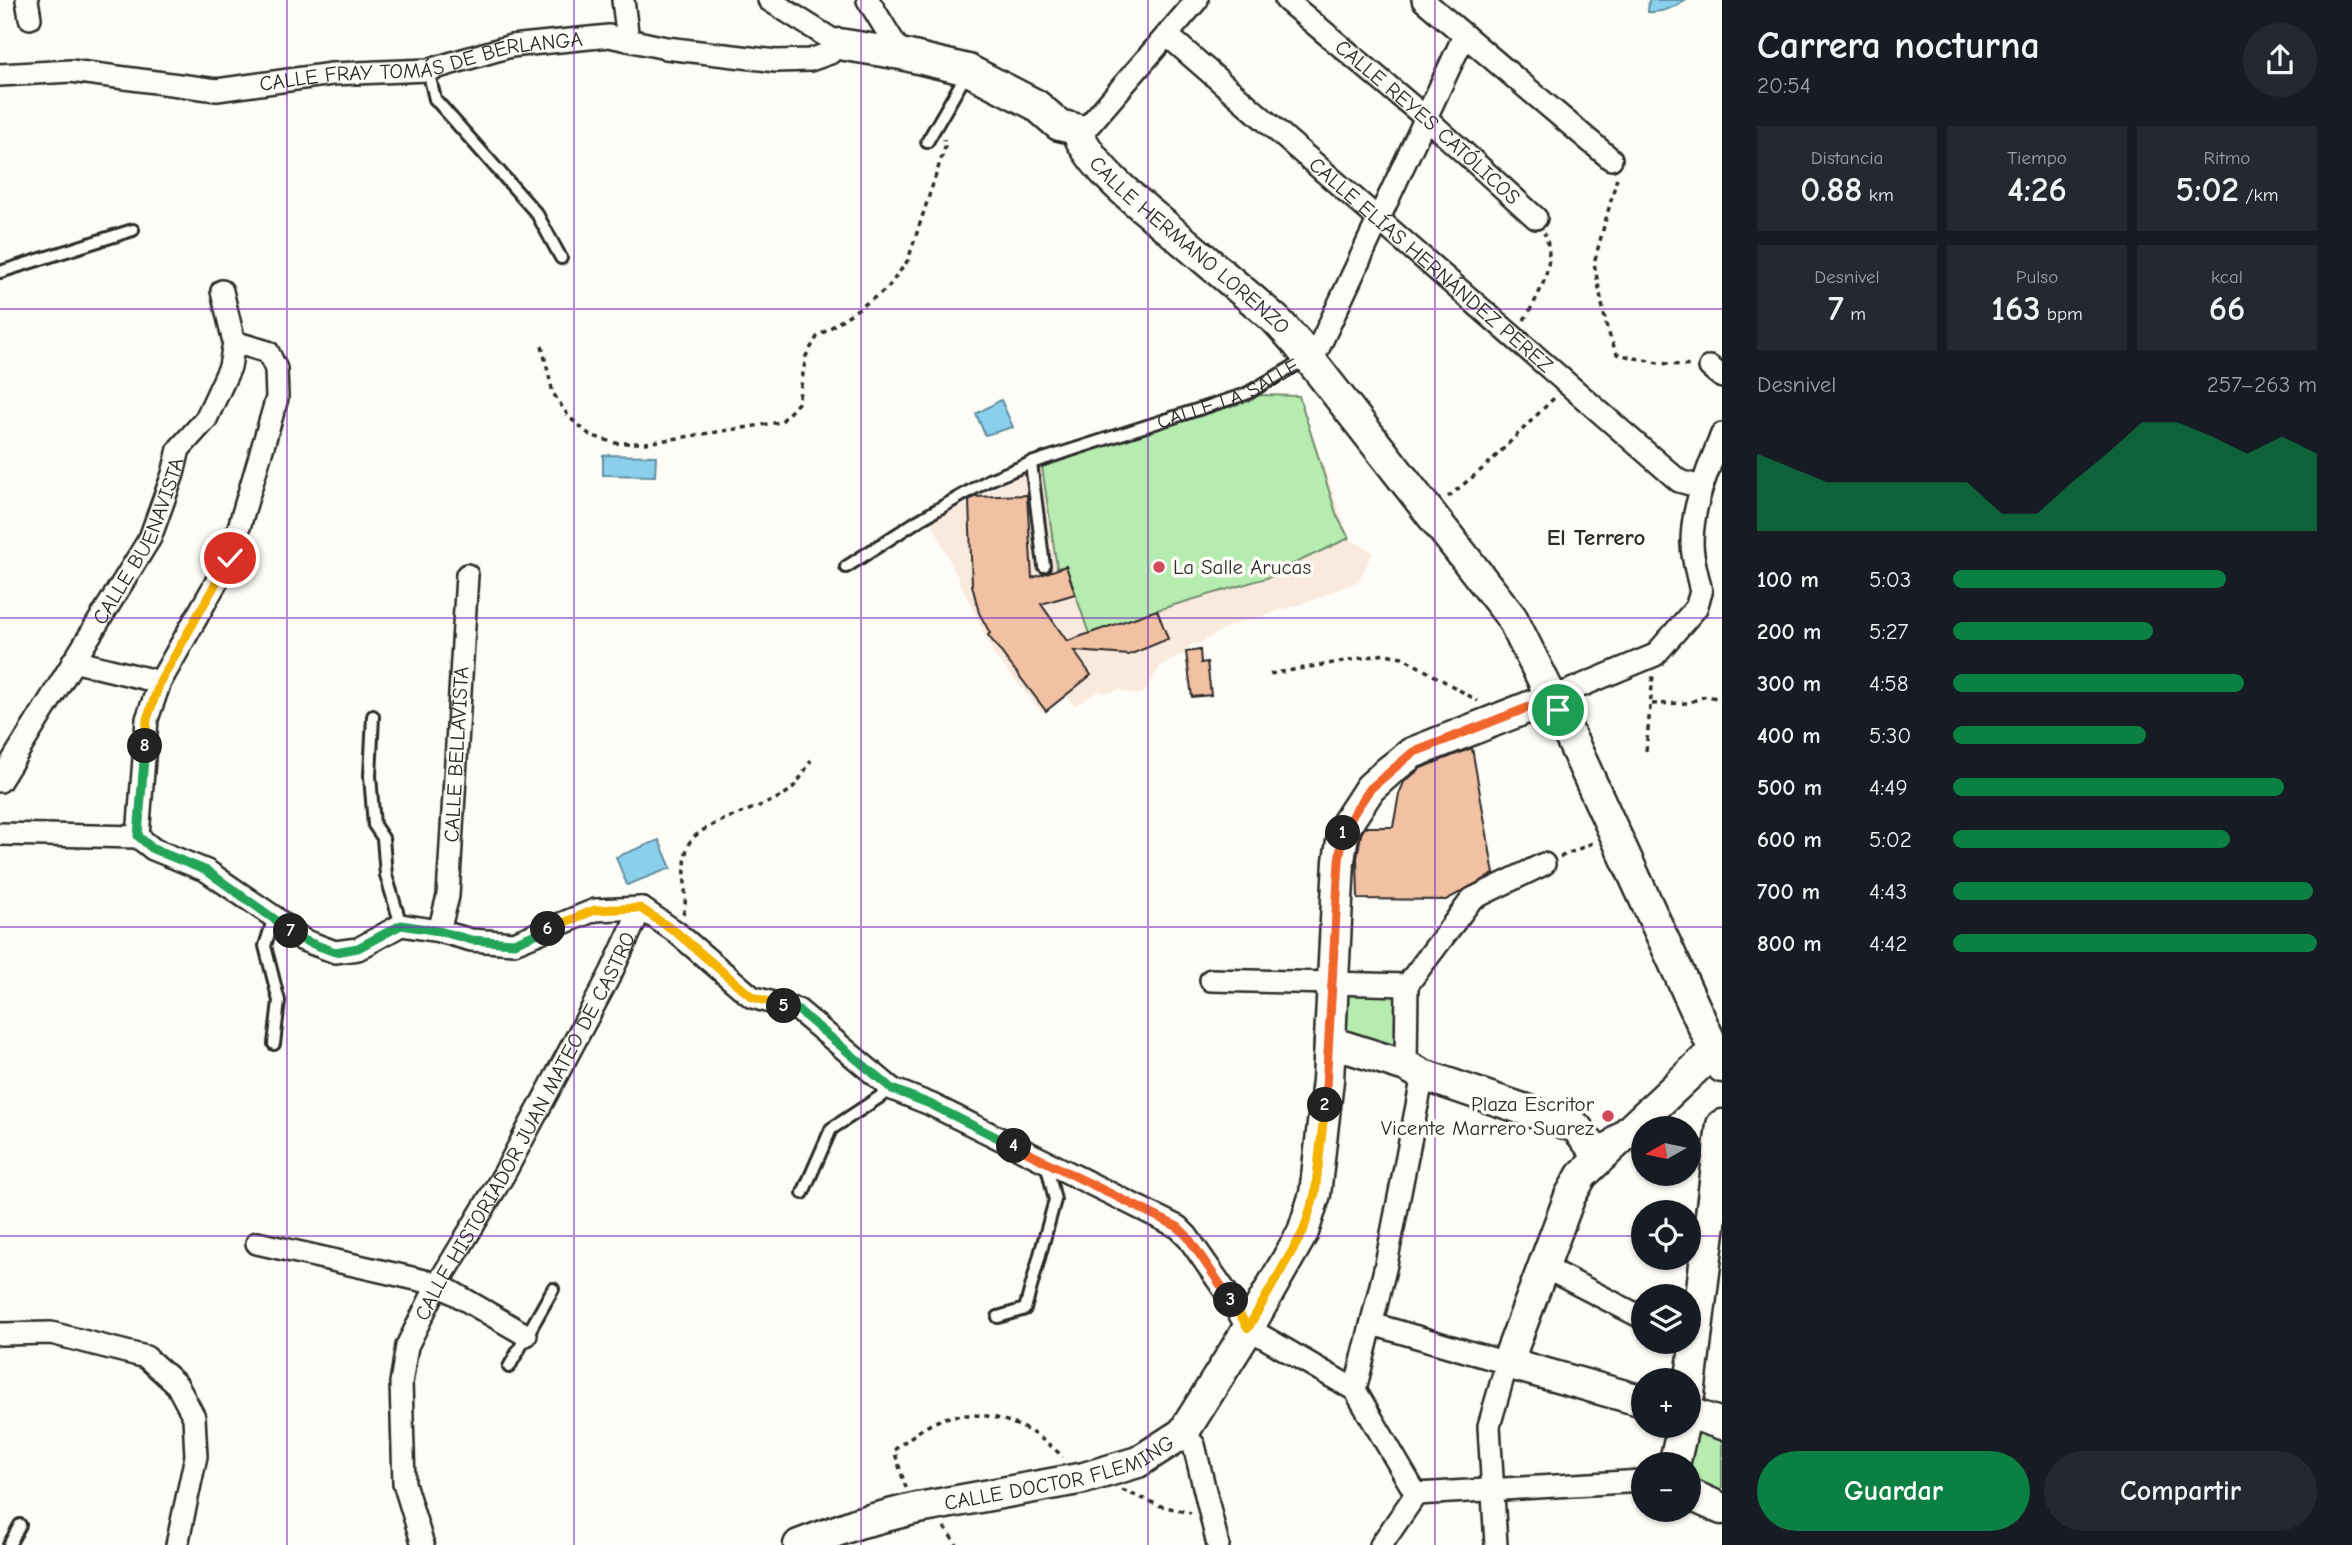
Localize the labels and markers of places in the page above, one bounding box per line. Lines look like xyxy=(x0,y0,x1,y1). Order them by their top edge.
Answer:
pin xyxy=(200,528,260,588)
place label: La Salle Arucas xyxy=(1173,555,1311,579)
marker: La Salle Arucas xyxy=(1151,559,1167,575)
pin xyxy=(1528,680,1588,740)
pin: 8 xyxy=(128,728,162,764)
pin: 1 xyxy=(1326,816,1360,850)
pin: 6 xyxy=(530,912,566,946)
pin: 7 xyxy=(274,914,308,948)
pin: 5 xyxy=(766,988,802,1024)
pin: 2 xyxy=(1308,1088,1342,1122)
place label: Plaza Escritor Vicente Marrero Suarez xyxy=(1381,1092,1595,1140)
marker: Plaza Escritor Vicente Marrero Suarez xyxy=(1600,1108,1616,1124)
pin: 4 xyxy=(996,1128,1032,1164)
pin: 3 xyxy=(1214,1282,1248,1318)

